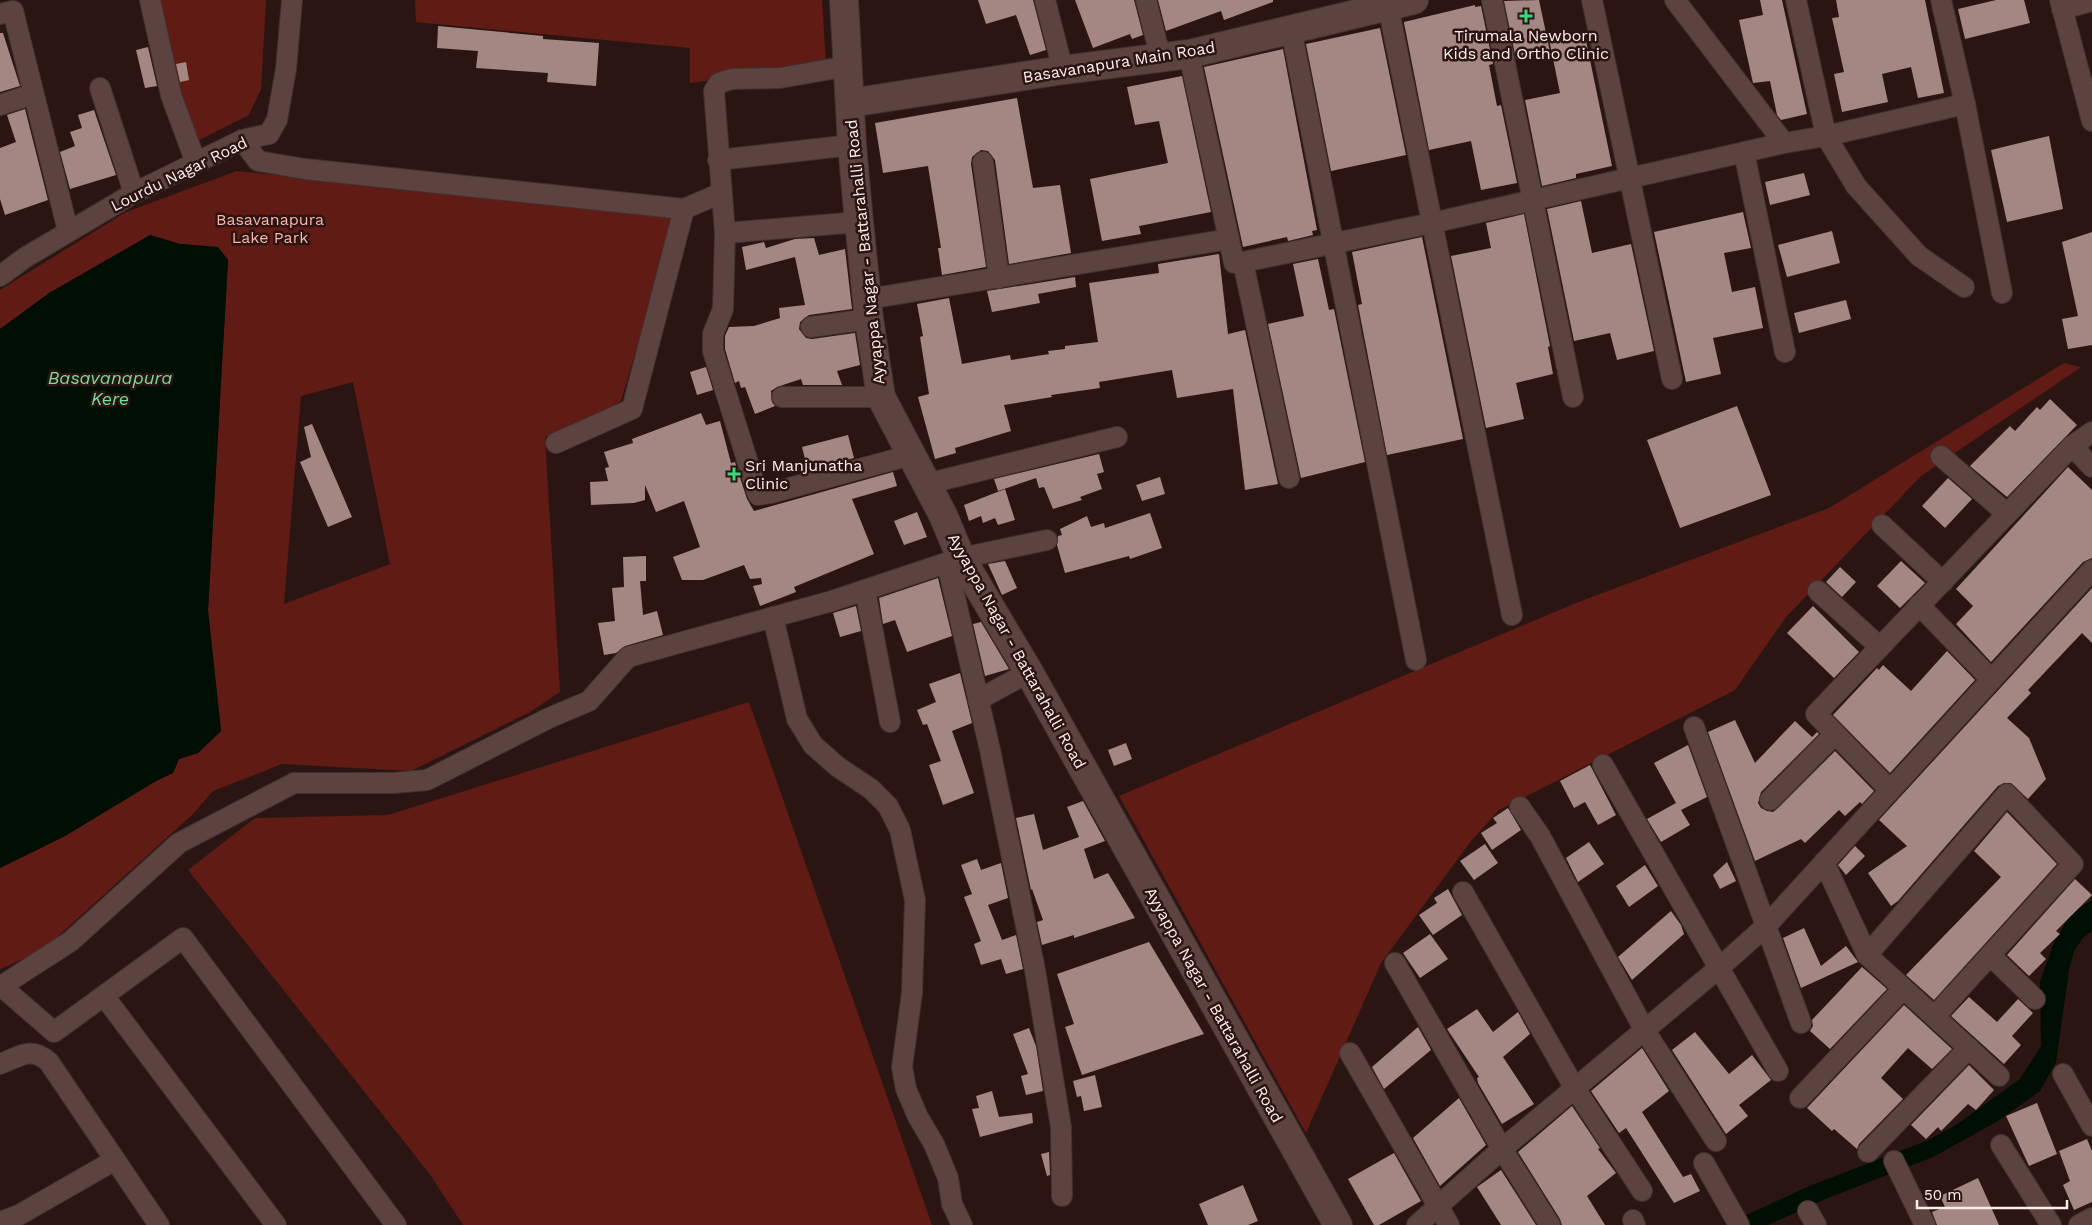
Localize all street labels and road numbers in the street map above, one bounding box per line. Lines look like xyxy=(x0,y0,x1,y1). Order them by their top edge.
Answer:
street label: Basavanapura Main Road xyxy=(1021,37,1217,87)
street label: Ayyappa Nagar - Battarahalli Road xyxy=(842,119,888,385)
street label: Lourdu Nagar Road xyxy=(108,133,250,215)
street label: Ayyappa Nagar - Battarahalli Road xyxy=(944,530,1090,772)
street label: Ayyappa Nagar - Battarahalli Road xyxy=(1141,884,1287,1126)

